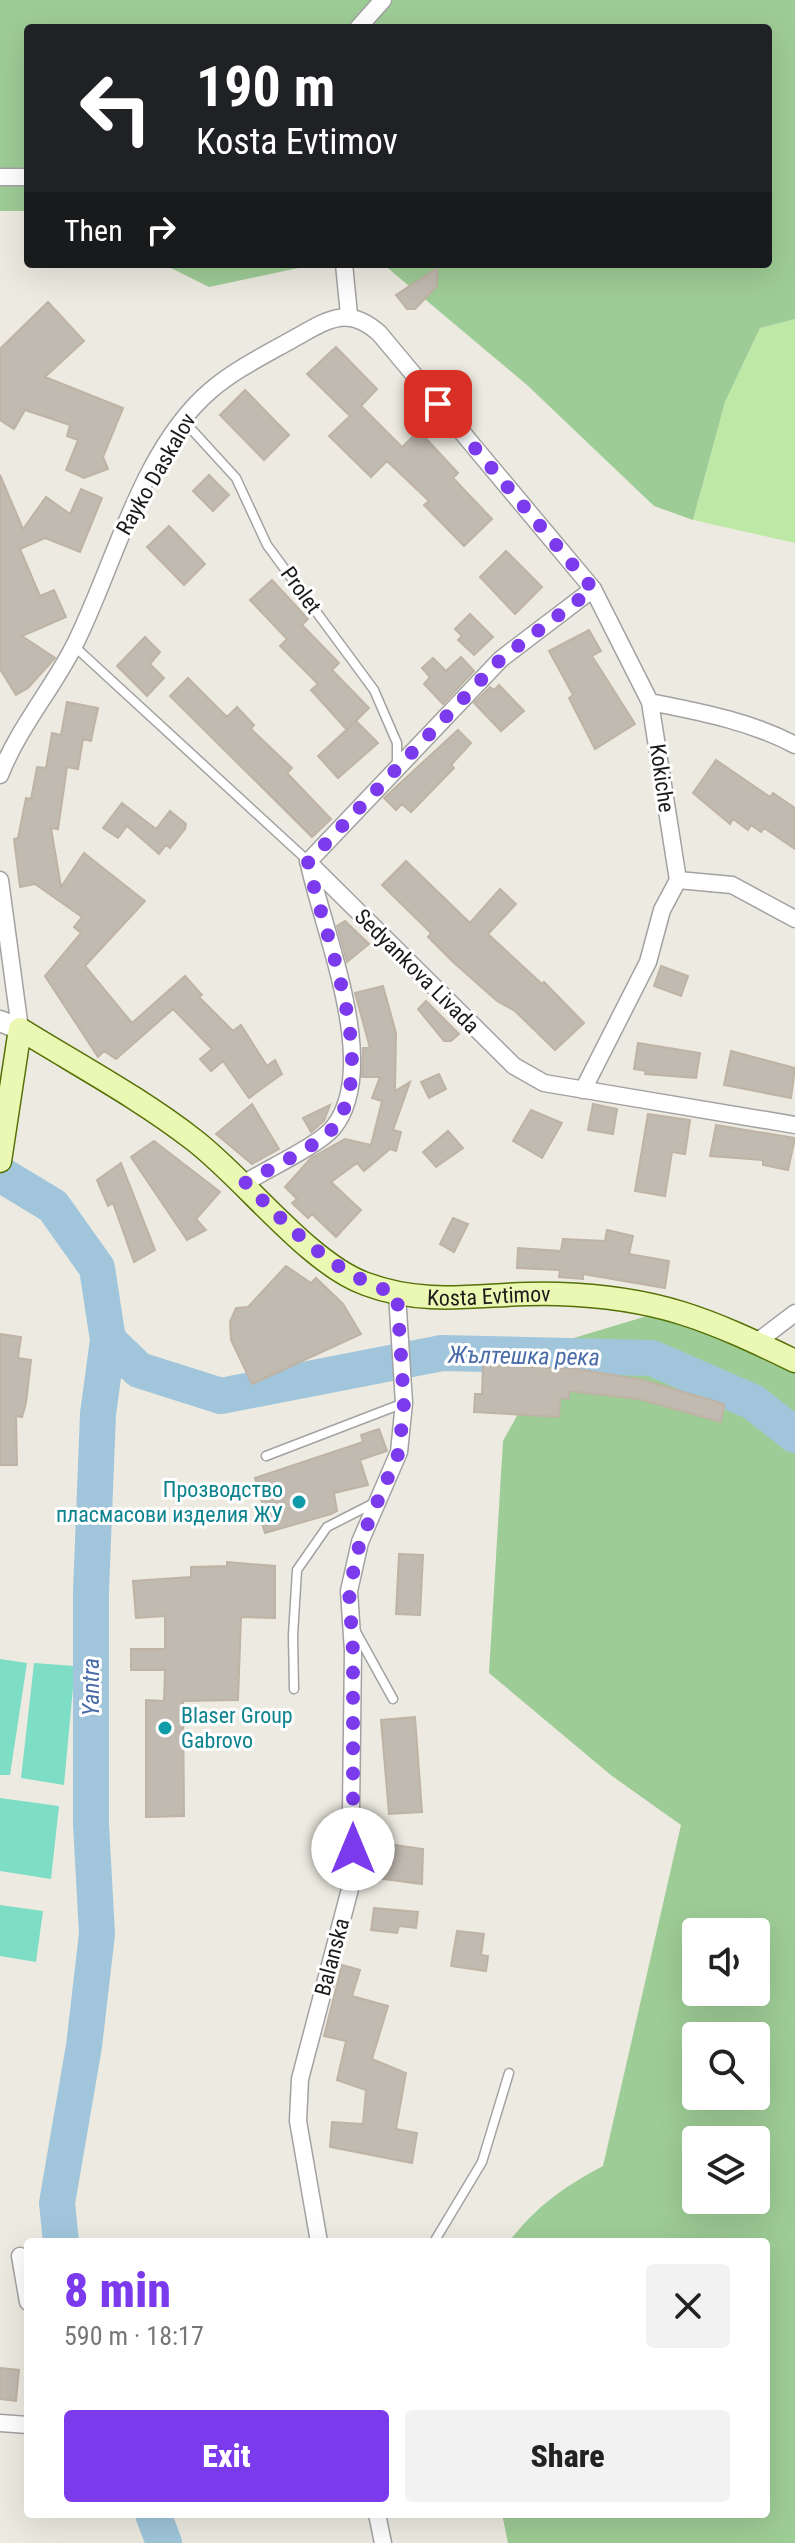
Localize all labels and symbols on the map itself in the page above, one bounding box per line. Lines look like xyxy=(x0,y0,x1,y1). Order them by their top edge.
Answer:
pin xyxy=(404,370,472,438)
street label: Rayko Daskalov xyxy=(111,409,201,539)
street label: Prolet xyxy=(276,562,326,618)
street label: Kokiche xyxy=(645,742,679,814)
street label: Sedyankova Livada xyxy=(350,904,484,1038)
street label: Kosta Evtimov xyxy=(427,1281,551,1310)
water label: Жълтешка река xyxy=(447,1341,600,1371)
place label: Прозводство пласмасови изделия ЖУ xyxy=(56,1477,283,1527)
marker: Прозводство пласмасови изделия ЖУ xyxy=(290,1493,308,1511)
water label: Yantra xyxy=(77,1658,105,1716)
place label: Blaser Group Gabrovo xyxy=(181,1703,293,1753)
marker: Blaser Group Gabrovo xyxy=(156,1719,174,1737)
position arrow xyxy=(311,1807,395,1891)
street label: Balanska xyxy=(310,1915,354,1999)

